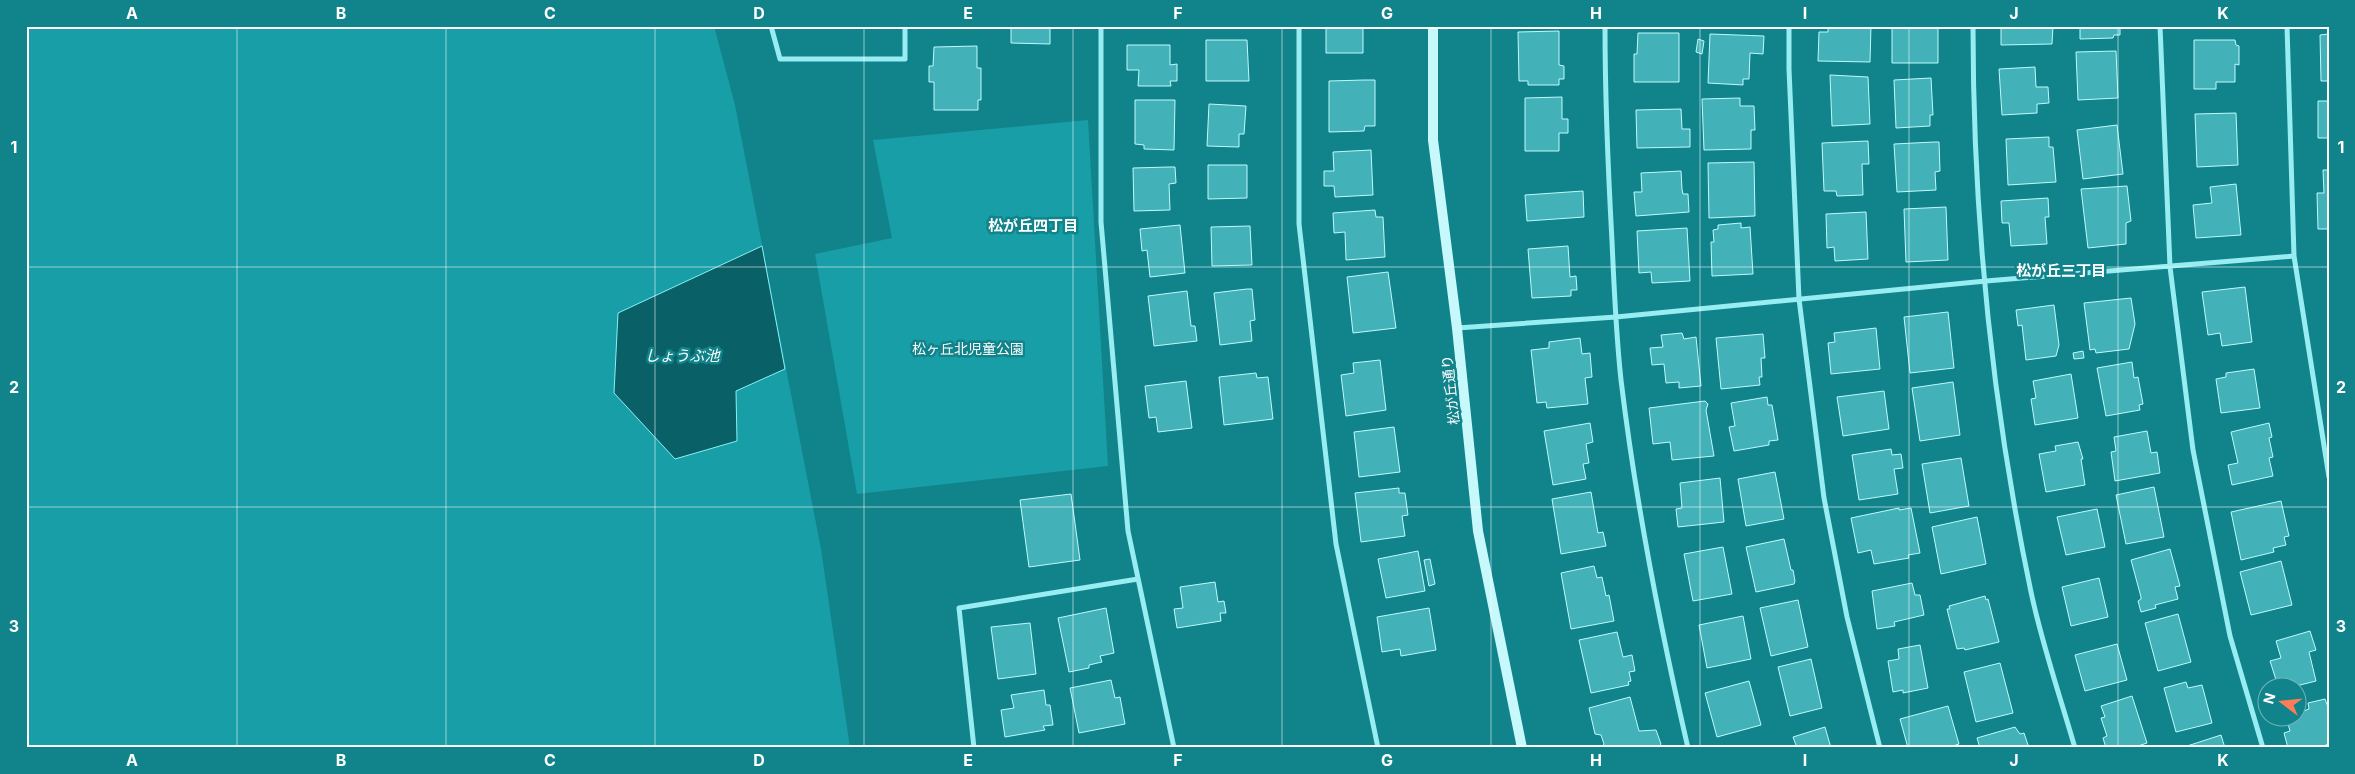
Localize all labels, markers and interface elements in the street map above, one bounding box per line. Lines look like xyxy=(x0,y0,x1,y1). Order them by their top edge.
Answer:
text: A xyxy=(126,3,138,23)
text: B xyxy=(336,3,346,23)
text: C xyxy=(544,3,556,23)
text: D xyxy=(753,3,765,23)
text: E xyxy=(963,3,973,23)
text: F xyxy=(1173,3,1183,23)
text: G xyxy=(1381,3,1393,23)
text: H xyxy=(1590,3,1602,23)
text: I xyxy=(1803,3,1807,23)
text: J xyxy=(2009,3,2019,23)
text: K xyxy=(2217,3,2229,23)
text: 1 xyxy=(11,137,17,157)
text: 1 xyxy=(2338,137,2344,157)
district label: 松が丘四丁目 xyxy=(988,216,1078,235)
district label: 松が丘三丁目 xyxy=(2016,261,2106,280)
park label: 松ヶ丘北児童公園 xyxy=(912,340,1024,357)
water label: しょうぶ池 xyxy=(644,346,721,365)
street label: 松が丘通り xyxy=(1438,354,1462,426)
text: 2 xyxy=(9,377,19,397)
text: 2 xyxy=(2336,377,2346,397)
text: 3 xyxy=(9,616,19,636)
text: 3 xyxy=(2336,616,2346,636)
north arrow xyxy=(2258,676,2308,726)
text: N xyxy=(2259,691,2279,706)
text: A xyxy=(126,750,138,770)
text: B xyxy=(336,750,346,770)
text: C xyxy=(544,750,556,770)
text: D xyxy=(753,750,765,770)
text: E xyxy=(963,750,973,770)
text: F xyxy=(1173,750,1183,770)
text: G xyxy=(1381,750,1393,770)
text: H xyxy=(1590,750,1602,770)
text: I xyxy=(1803,750,1807,770)
text: J xyxy=(2009,750,2019,770)
text: K xyxy=(2217,750,2229,770)

